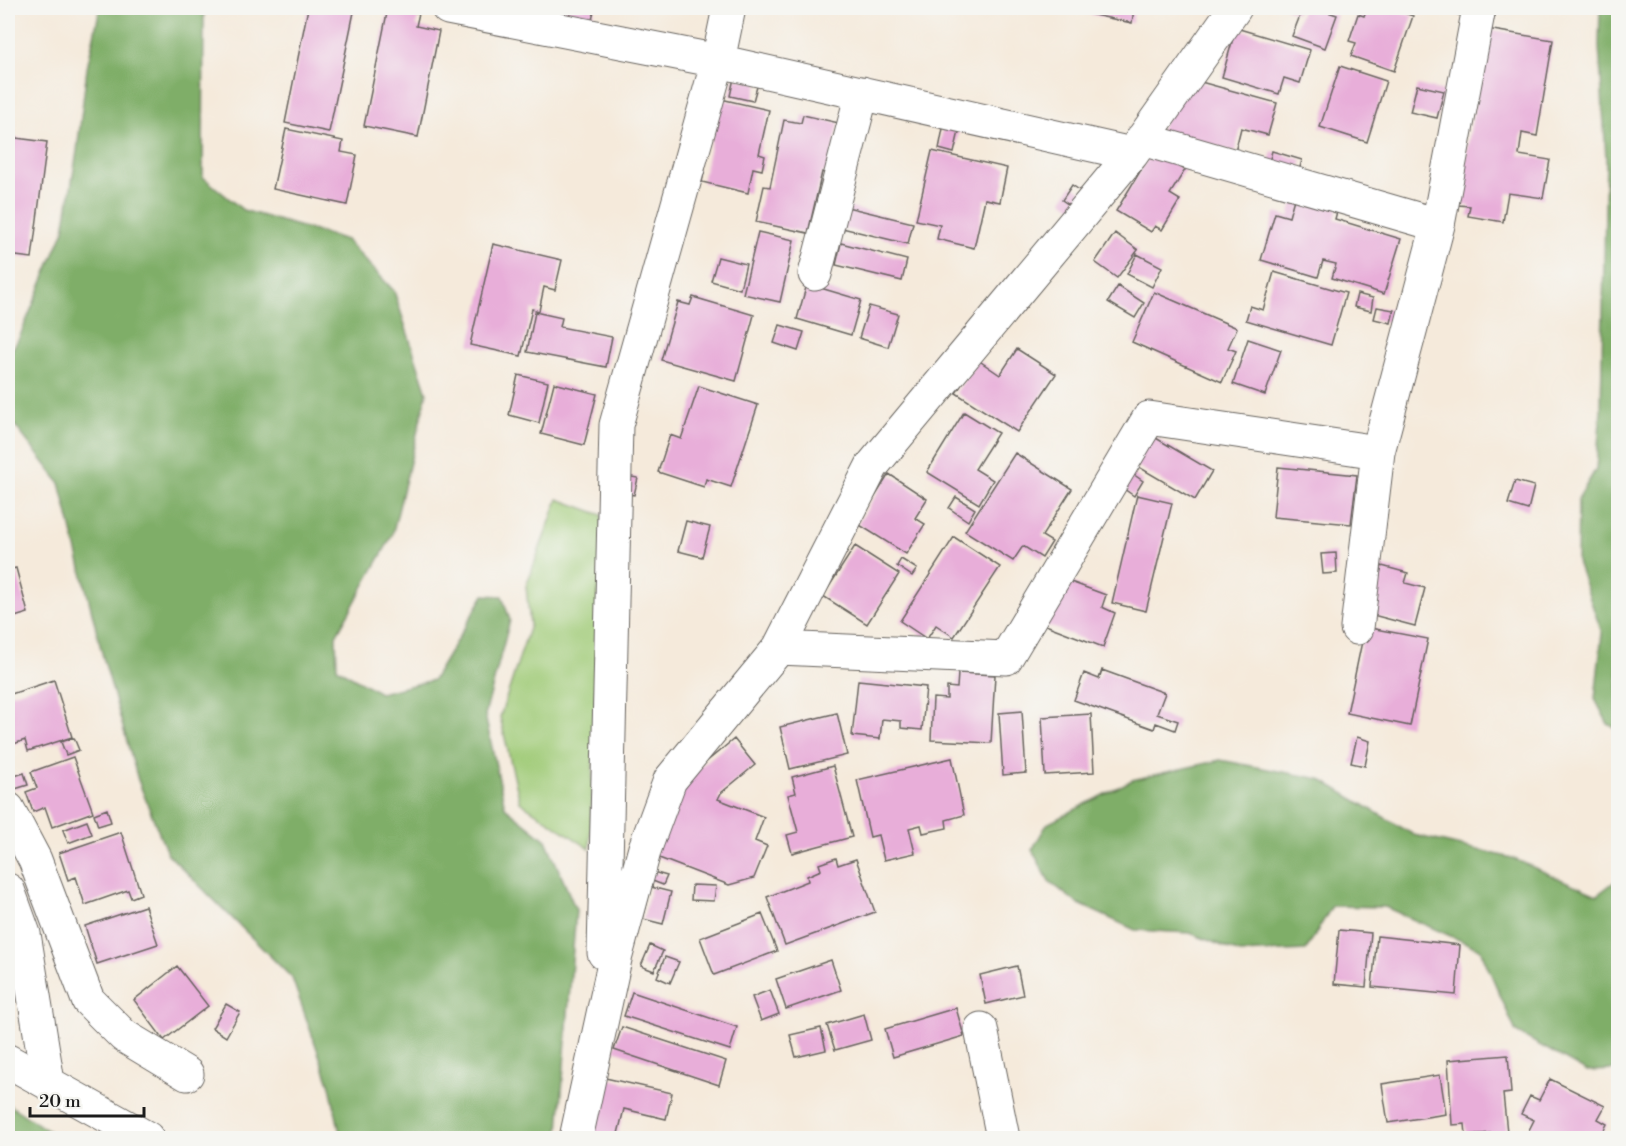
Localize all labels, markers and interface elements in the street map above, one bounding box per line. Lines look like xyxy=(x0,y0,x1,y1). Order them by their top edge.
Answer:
scale bar xyxy=(30,1080,144,1118)
text: 20 m xyxy=(39,1090,81,1113)

